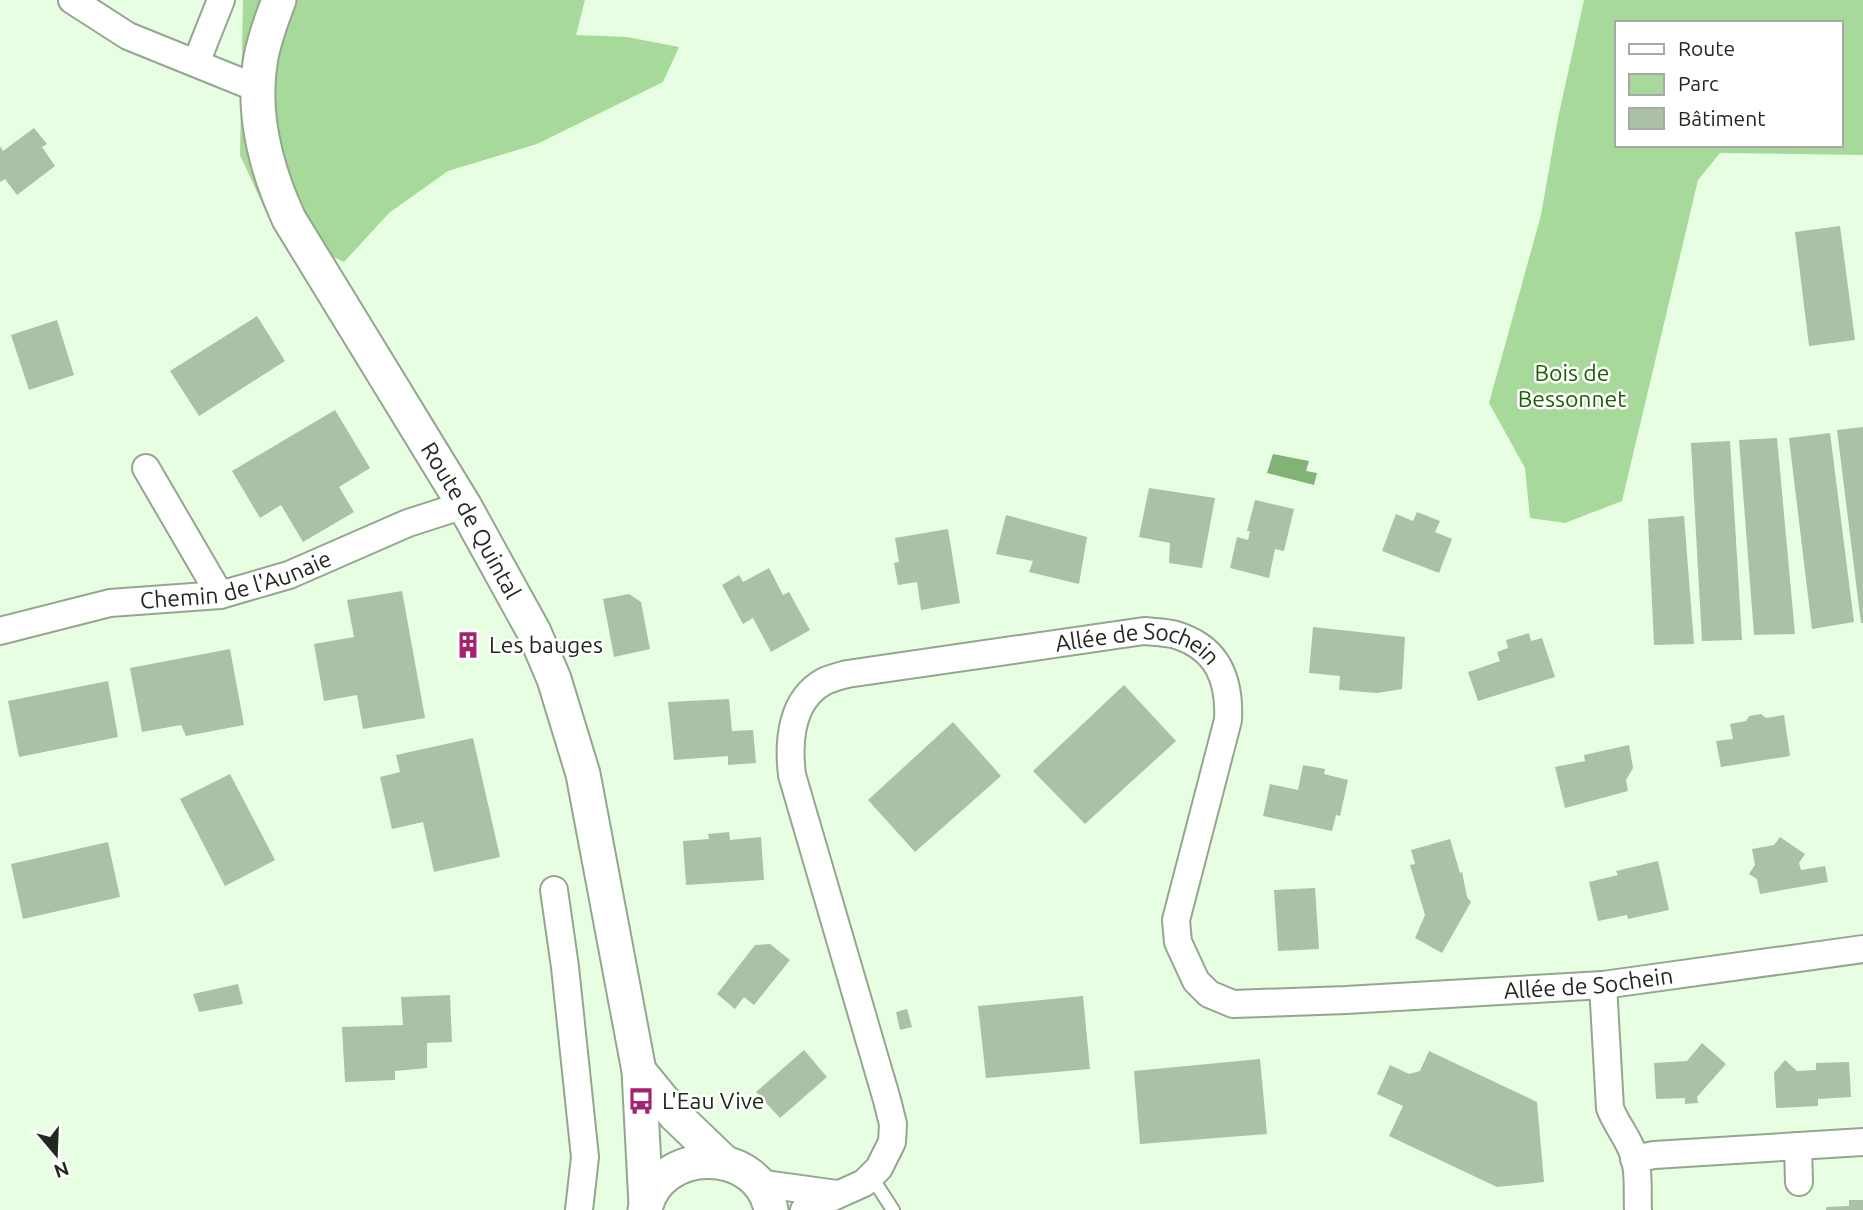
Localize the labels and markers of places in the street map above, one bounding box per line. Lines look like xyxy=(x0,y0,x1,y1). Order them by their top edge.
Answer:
building icon: Les bauges xyxy=(453,630,483,660)
place label: Les bauges xyxy=(489,632,603,657)
bus stop icon: L'Eau Vive xyxy=(626,1086,656,1116)
place label: L'Eau Vive xyxy=(662,1088,765,1113)

